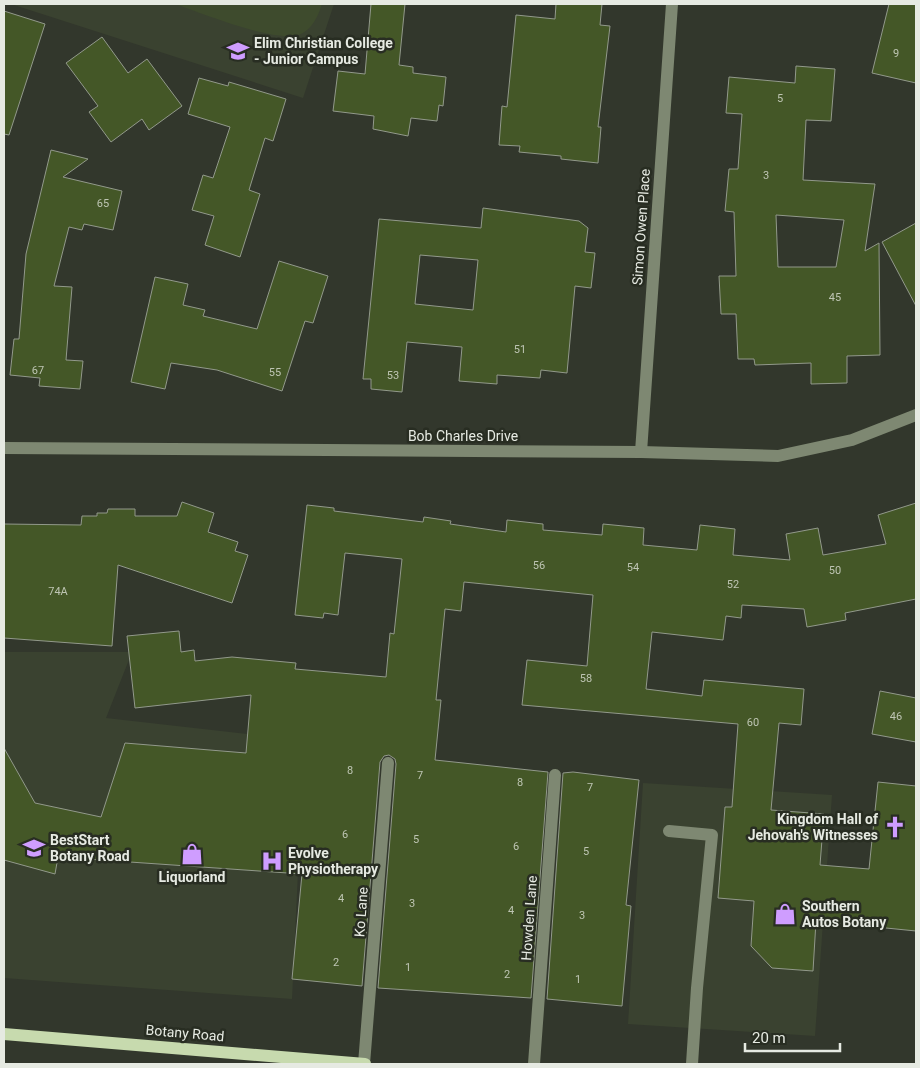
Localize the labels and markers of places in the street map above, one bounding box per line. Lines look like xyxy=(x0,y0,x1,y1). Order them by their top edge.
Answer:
place label: Elim Christian College - Junior Campus xyxy=(254,35,393,67)
school or university icon: Elim Christian College - Junior Campus xyxy=(225,38,251,64)
place label: Kingdom Hall of Jehovah's Witnesses xyxy=(748,811,879,843)
church icon: Kingdom Hall of Jehovah's Witnesses xyxy=(882,814,908,840)
place label: BestStart Botany Road xyxy=(50,832,130,864)
school or university icon: BestStart Botany Road xyxy=(21,835,47,861)
shop icon: Liquorland xyxy=(179,841,205,867)
place label: Evolve Physiotherapy xyxy=(288,845,379,877)
hospital icon: Evolve Physiotherapy xyxy=(259,848,285,874)
place label: Liquorland xyxy=(159,869,226,885)
place label: Southern Autos Botany xyxy=(802,898,887,930)
shop icon: Southern Autos Botany xyxy=(772,901,798,927)

